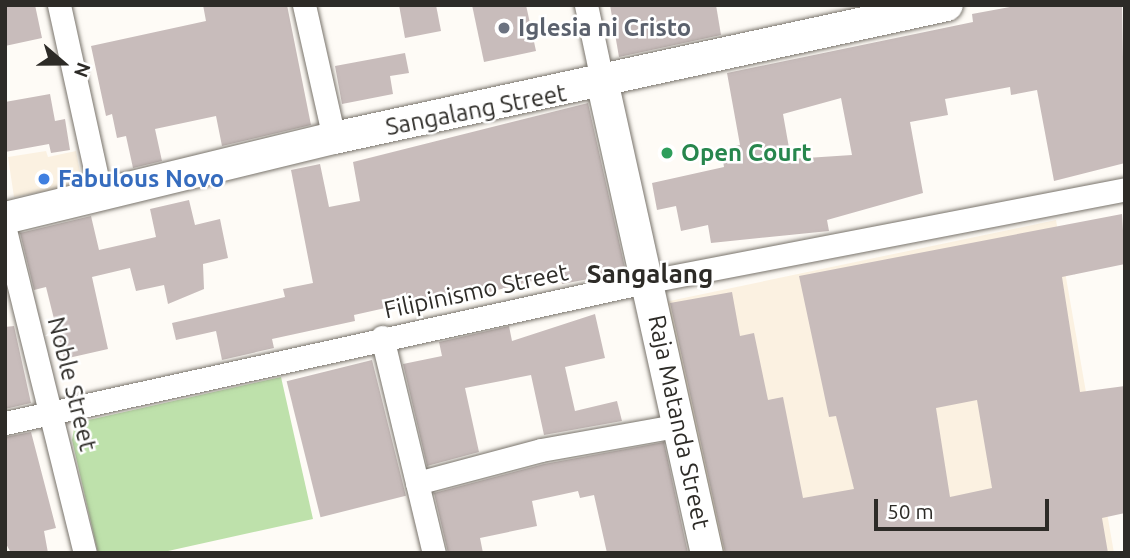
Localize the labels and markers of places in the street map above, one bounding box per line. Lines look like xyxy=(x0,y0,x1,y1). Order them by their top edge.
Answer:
place label: Iglesia ni Cristo xyxy=(518,14,691,42)
marker: Iglesia ni Cristo xyxy=(496,20,512,36)
place label: Open Court xyxy=(681,139,812,167)
marker: Open Court xyxy=(659,145,675,161)
place label: Fabulous Novo xyxy=(58,165,224,193)
marker: Fabulous Novo xyxy=(36,171,52,187)

